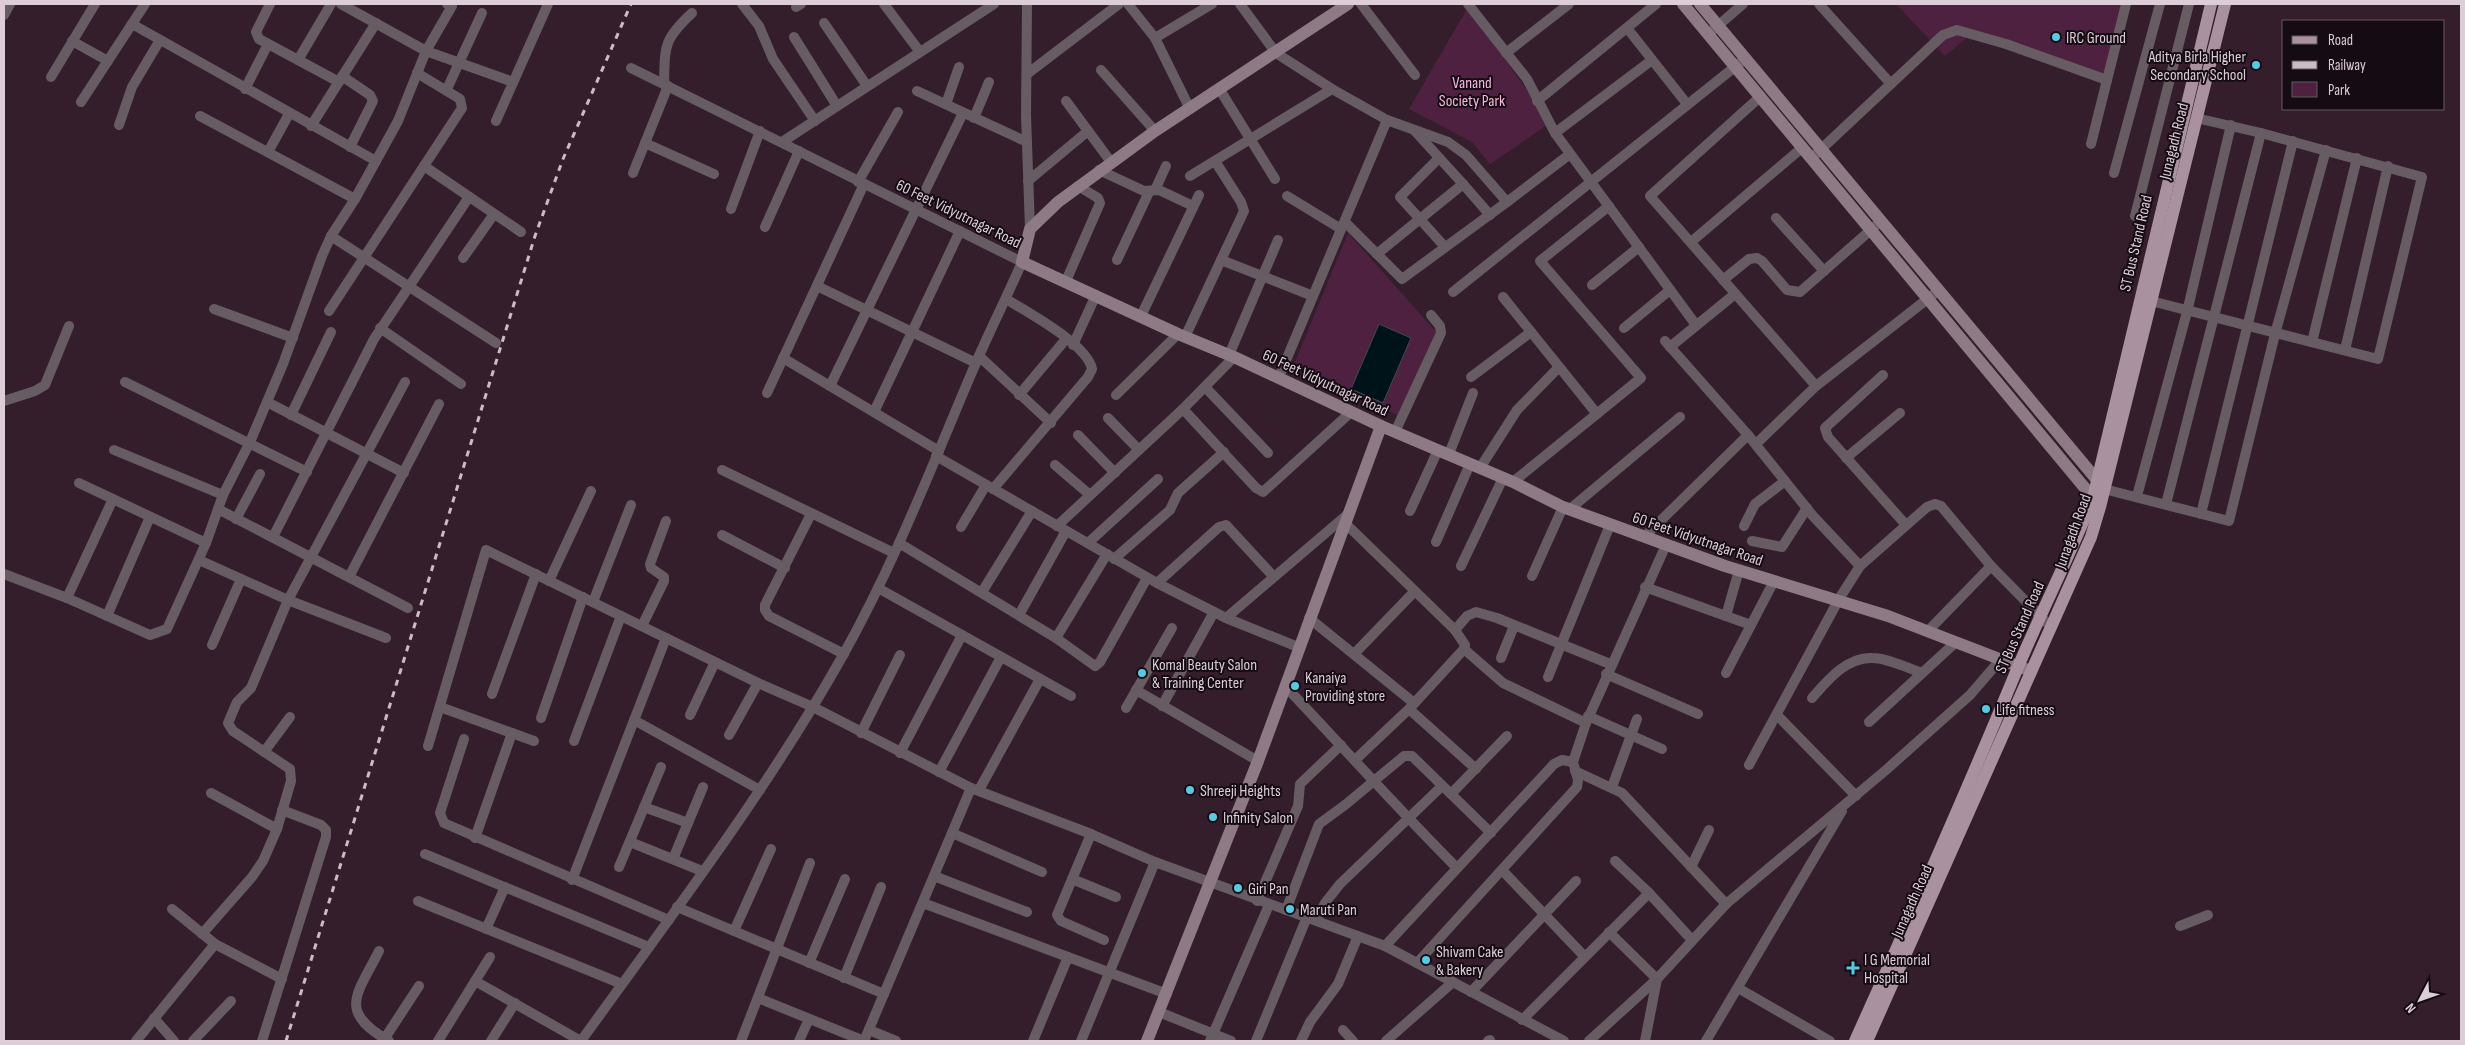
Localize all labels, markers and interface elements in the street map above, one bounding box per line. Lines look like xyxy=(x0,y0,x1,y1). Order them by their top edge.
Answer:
legend xyxy=(2282,20,2445,110)
place label: IRC Ground xyxy=(2066,29,2126,48)
marker: IRC Ground xyxy=(2050,31,2062,43)
text: Road xyxy=(2328,31,2353,50)
place label: Aditya Birla Higher Secondary School xyxy=(2147,48,2246,85)
text: Railway xyxy=(2328,56,2366,75)
marker: Aditya Birla Higher Secondary School xyxy=(2250,59,2262,71)
park label: Vanand Society Park xyxy=(1439,74,1505,111)
text: Park xyxy=(2328,81,2350,100)
street label: Junagadh Road xyxy=(2156,101,2193,182)
street label: 60 Feet Vidyutnagar Road xyxy=(893,176,1024,253)
street label: ST Bus Stand Road xyxy=(2116,193,2157,293)
street label: 60 Feet Vidyutnagar Road xyxy=(1259,346,1391,421)
street label: Junagadh Road xyxy=(2051,492,2096,572)
street label: 60 Feet Vidyutnagar Road xyxy=(1630,508,1765,571)
street label: ST Bus Stand Road xyxy=(1992,579,2049,676)
place label: Komal Beauty Salon & Training Center xyxy=(1152,656,1257,693)
marker: Komal Beauty Salon & Training Center xyxy=(1136,667,1148,679)
place label: Kanaiya Providing store xyxy=(1305,669,1385,706)
marker: Kanaiya Providing store xyxy=(1289,680,1301,692)
place label: Life fitness xyxy=(1996,701,2055,720)
marker: Life fitness xyxy=(1980,703,1992,715)
place label: Shreeji Heights xyxy=(1200,782,1281,801)
marker: Shreeji Heights xyxy=(1184,784,1196,796)
place label: Infinity Salon xyxy=(1223,809,1293,828)
marker: Infinity Salon xyxy=(1207,811,1219,823)
street label: Junagadh Road xyxy=(1887,862,1937,942)
place label: Giri Pan xyxy=(1248,880,1289,899)
marker: Giri Pan xyxy=(1232,882,1244,894)
place label: Maruti Pan xyxy=(1300,901,1357,920)
marker: Maruti Pan xyxy=(1284,903,1296,915)
place label: Shivam Cake & Bakery xyxy=(1436,943,1504,980)
place label: I G Memorial Hospital xyxy=(1864,951,1930,988)
marker: Shivam Cake & Bakery xyxy=(1420,954,1432,966)
marker: I G Memorial Hospital xyxy=(1846,961,1860,975)
north arrow xyxy=(2395,975,2445,1025)
text: N xyxy=(2402,1000,2419,1017)

